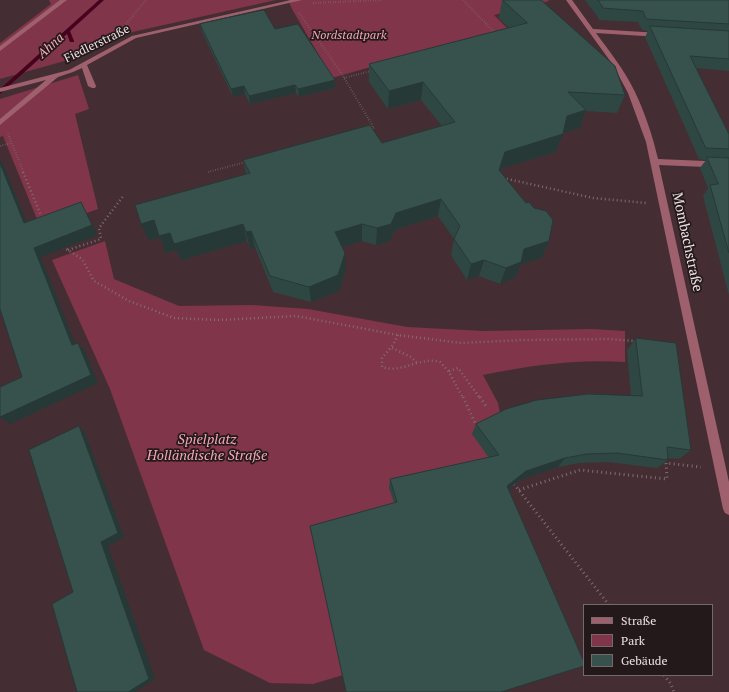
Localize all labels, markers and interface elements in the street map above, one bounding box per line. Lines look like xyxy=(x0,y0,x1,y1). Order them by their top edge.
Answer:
street label: Fiedlerstraße xyxy=(62,22,132,66)
park label: Nordstadtpark xyxy=(311,29,387,43)
water label: Ahna xyxy=(35,30,67,62)
street label: Mombachstraße xyxy=(668,191,706,293)
park label: Spielplatz Holländische Straße xyxy=(147,432,267,464)
legend xyxy=(583,604,713,676)
text: Straße xyxy=(621,613,656,628)
text: Park xyxy=(621,633,645,648)
text: Gebäude xyxy=(621,653,667,668)

